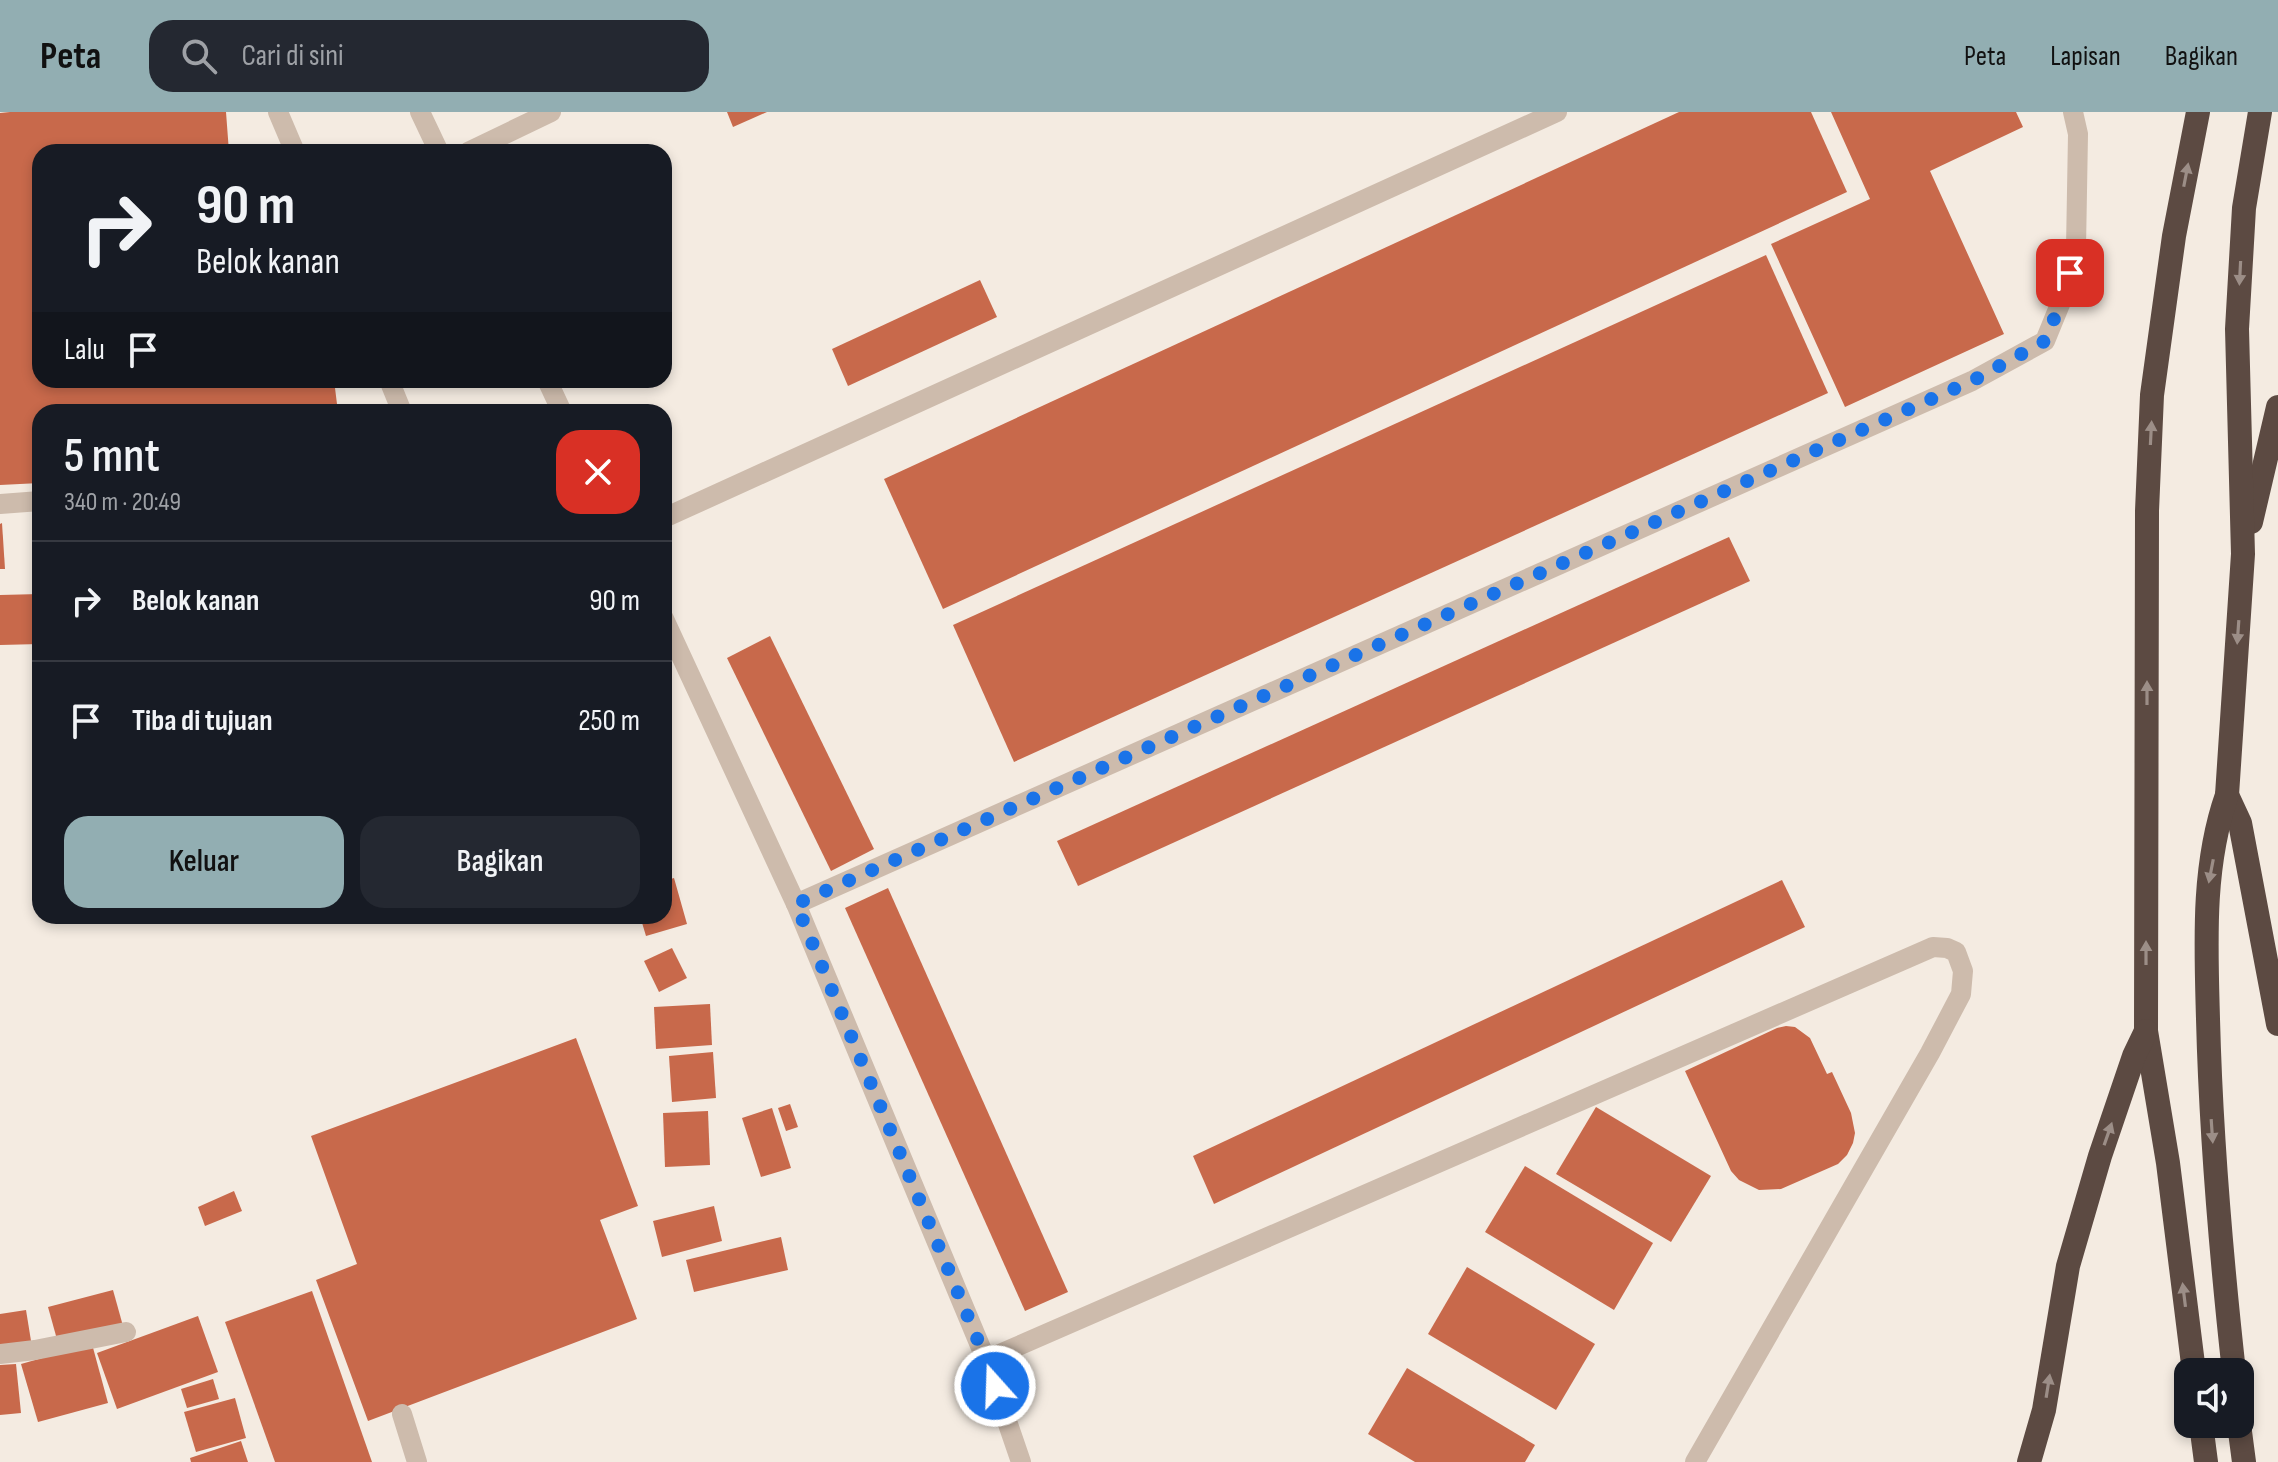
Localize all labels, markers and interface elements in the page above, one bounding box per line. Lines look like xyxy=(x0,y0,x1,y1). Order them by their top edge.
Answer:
search box xyxy=(149,20,709,92)
text: Peta xyxy=(40,34,101,79)
icon: search xyxy=(177,34,221,78)
text: Cari di sini xyxy=(241,38,344,74)
text: Peta xyxy=(1964,40,2006,73)
text: Lapisan xyxy=(2050,40,2121,73)
text: Bagikan xyxy=(2165,40,2238,73)
one-way arrow xyxy=(2180,163,2192,188)
text: 90 m xyxy=(196,173,295,240)
icon: right xyxy=(64,176,168,280)
pin xyxy=(2036,239,2104,307)
text: Belok kanan xyxy=(196,241,340,284)
icon: arrive xyxy=(2048,251,2092,295)
one-way arrow xyxy=(2233,261,2246,286)
icon: arrive xyxy=(121,328,165,372)
text: Lalu xyxy=(64,332,105,368)
one-way arrow xyxy=(2144,420,2157,445)
text: 5 mnt xyxy=(64,428,160,485)
button: close xyxy=(556,430,640,514)
text: 340 m · 20:49 xyxy=(64,487,181,518)
icon: right xyxy=(64,579,108,623)
text: Belok kanan xyxy=(132,583,259,619)
text: 90 m xyxy=(589,583,640,619)
one-way arrow xyxy=(2231,620,2244,645)
one-way arrow xyxy=(2140,680,2153,705)
icon: arrive xyxy=(64,699,108,743)
text: Tiba di tujuan xyxy=(132,703,273,739)
text: 250 m xyxy=(578,703,640,739)
button: Keluar xyxy=(64,816,344,908)
button: Bagikan xyxy=(360,816,640,908)
one-way arrow xyxy=(2204,859,2216,884)
one-way arrow xyxy=(2140,940,2152,965)
one-way arrow xyxy=(2205,1119,2218,1144)
one-way arrow xyxy=(2102,1122,2114,1146)
one-way arrow xyxy=(2178,1282,2191,1307)
position arrow xyxy=(953,1344,1037,1428)
map controls xyxy=(2174,1358,2254,1438)
button: sound xyxy=(2174,1358,2254,1438)
one-way arrow xyxy=(2042,1374,2055,1399)

